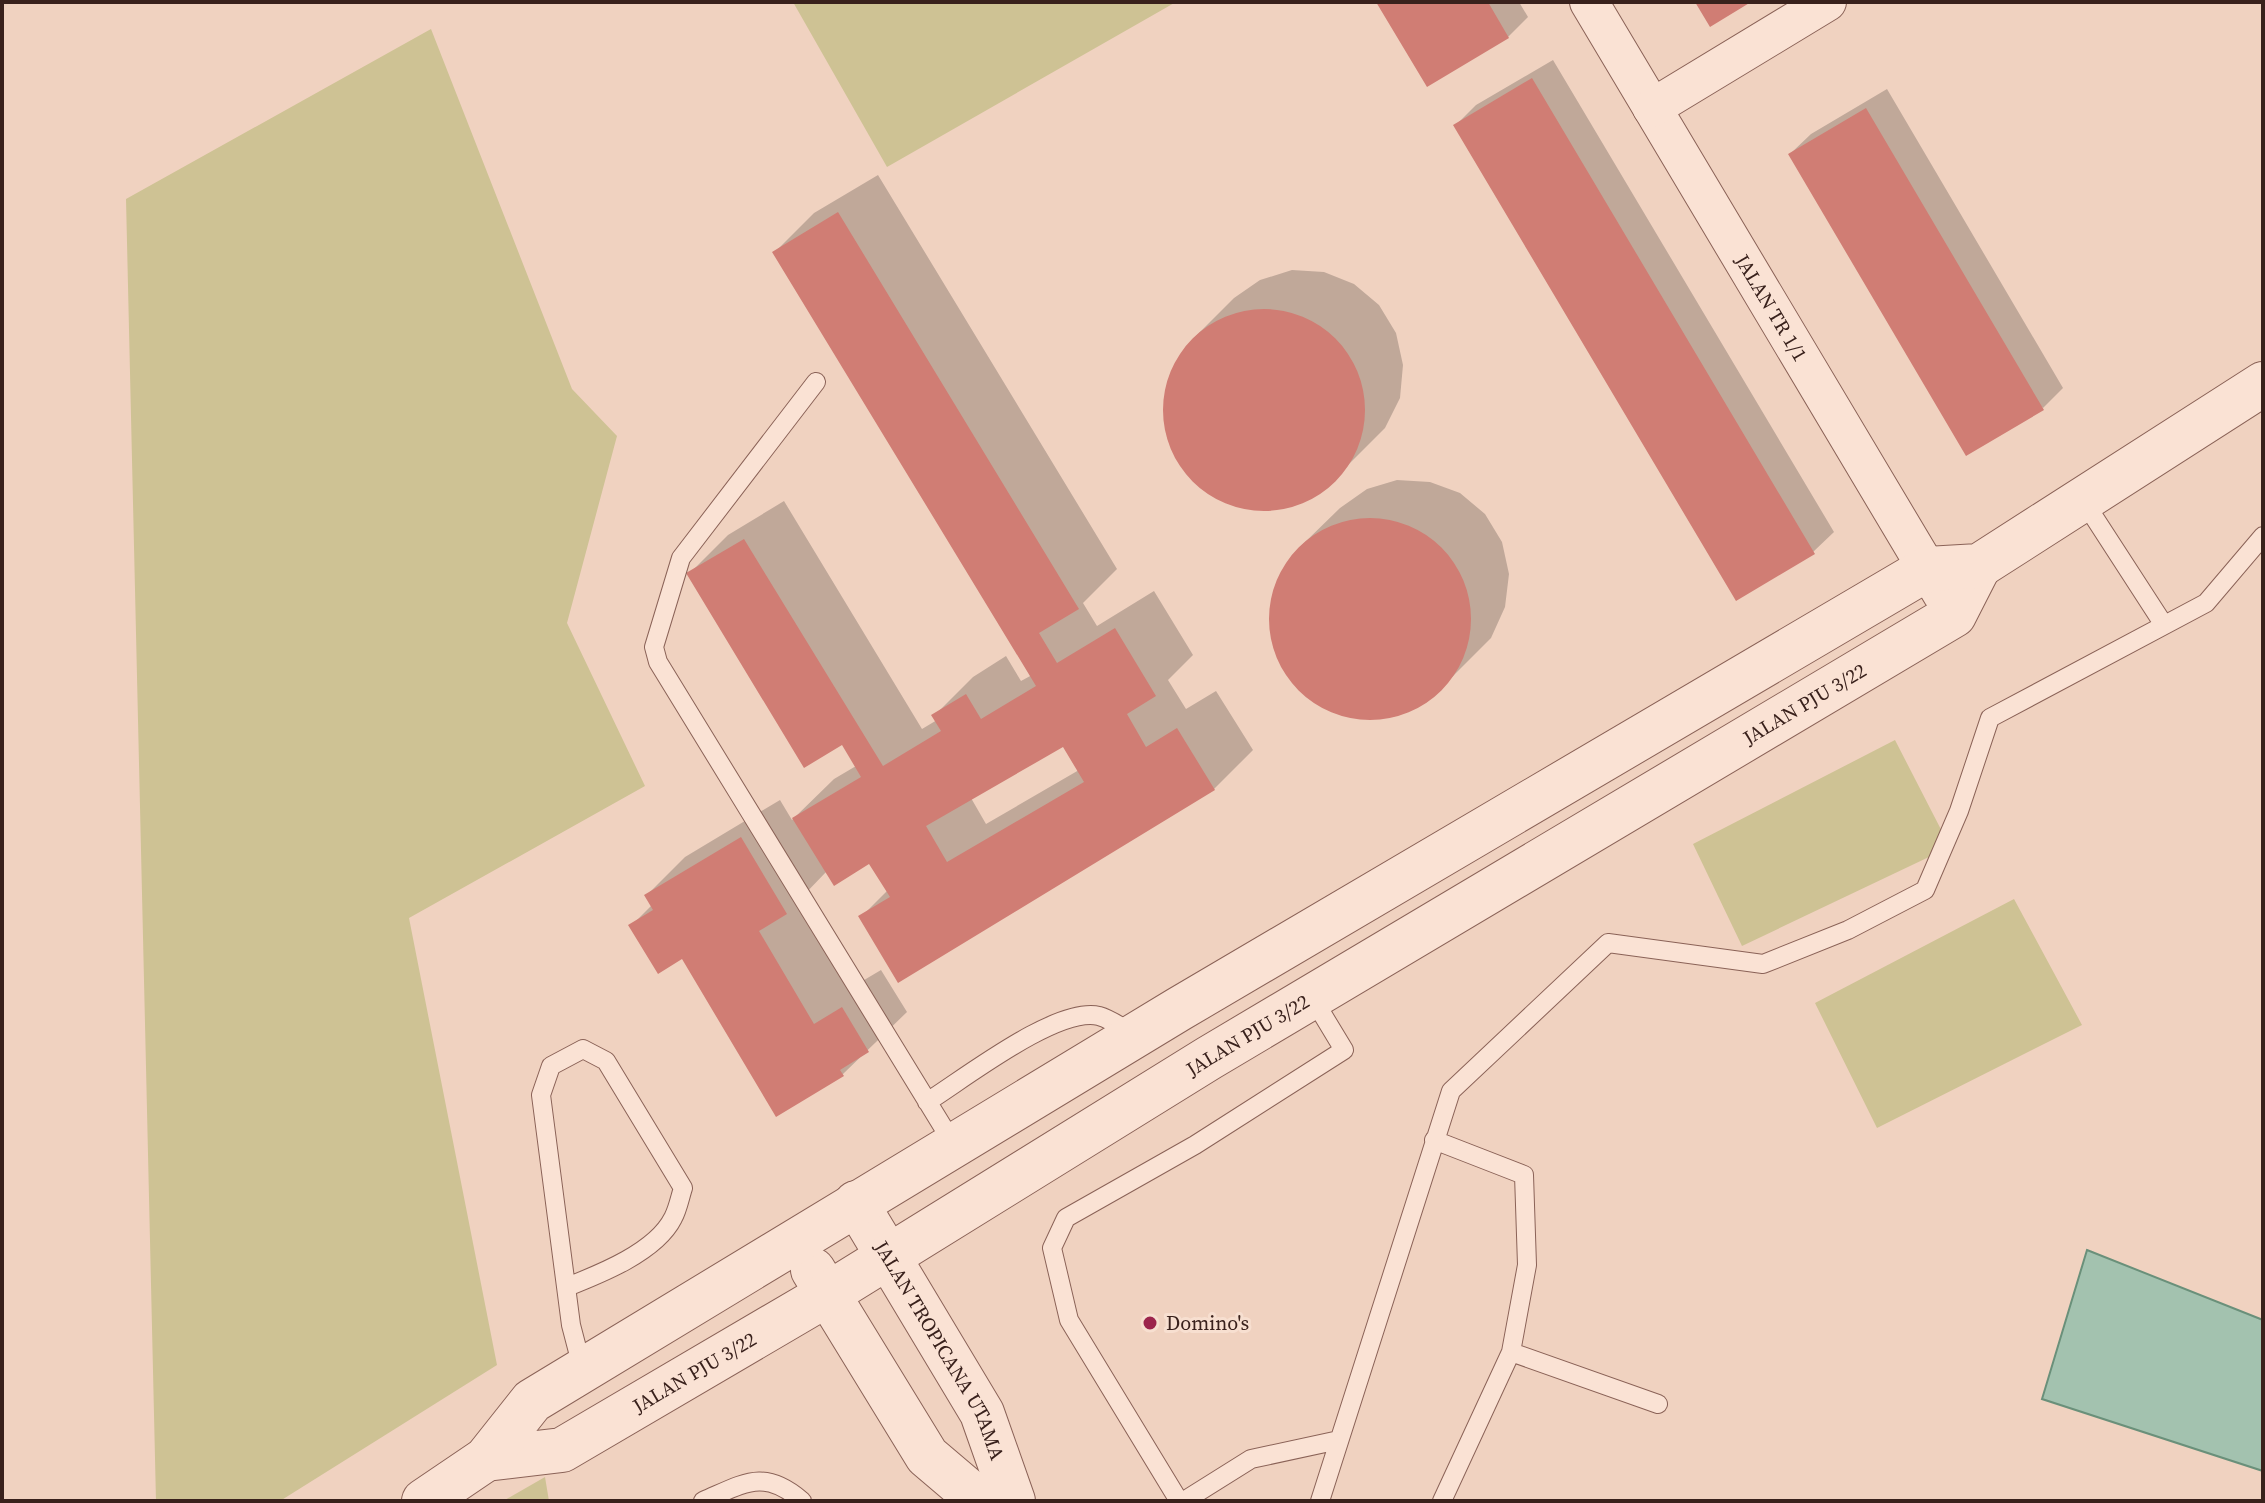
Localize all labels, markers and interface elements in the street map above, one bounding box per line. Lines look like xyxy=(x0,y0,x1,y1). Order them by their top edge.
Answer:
street label: JALAN TR 1/1 xyxy=(1728,248,1814,367)
street label: JALAN PJU 3/22 xyxy=(1737,656,1872,752)
street label: JALAN PJU 3/22 xyxy=(1180,987,1315,1083)
street label: JALAN TROPICANA UTAMA xyxy=(867,1235,1012,1465)
place label: Domino's xyxy=(1166,1309,1249,1337)
marker: Domino's xyxy=(1141,1314,1159,1332)
street label: JALAN PJU 3/22 xyxy=(626,1325,761,1420)

